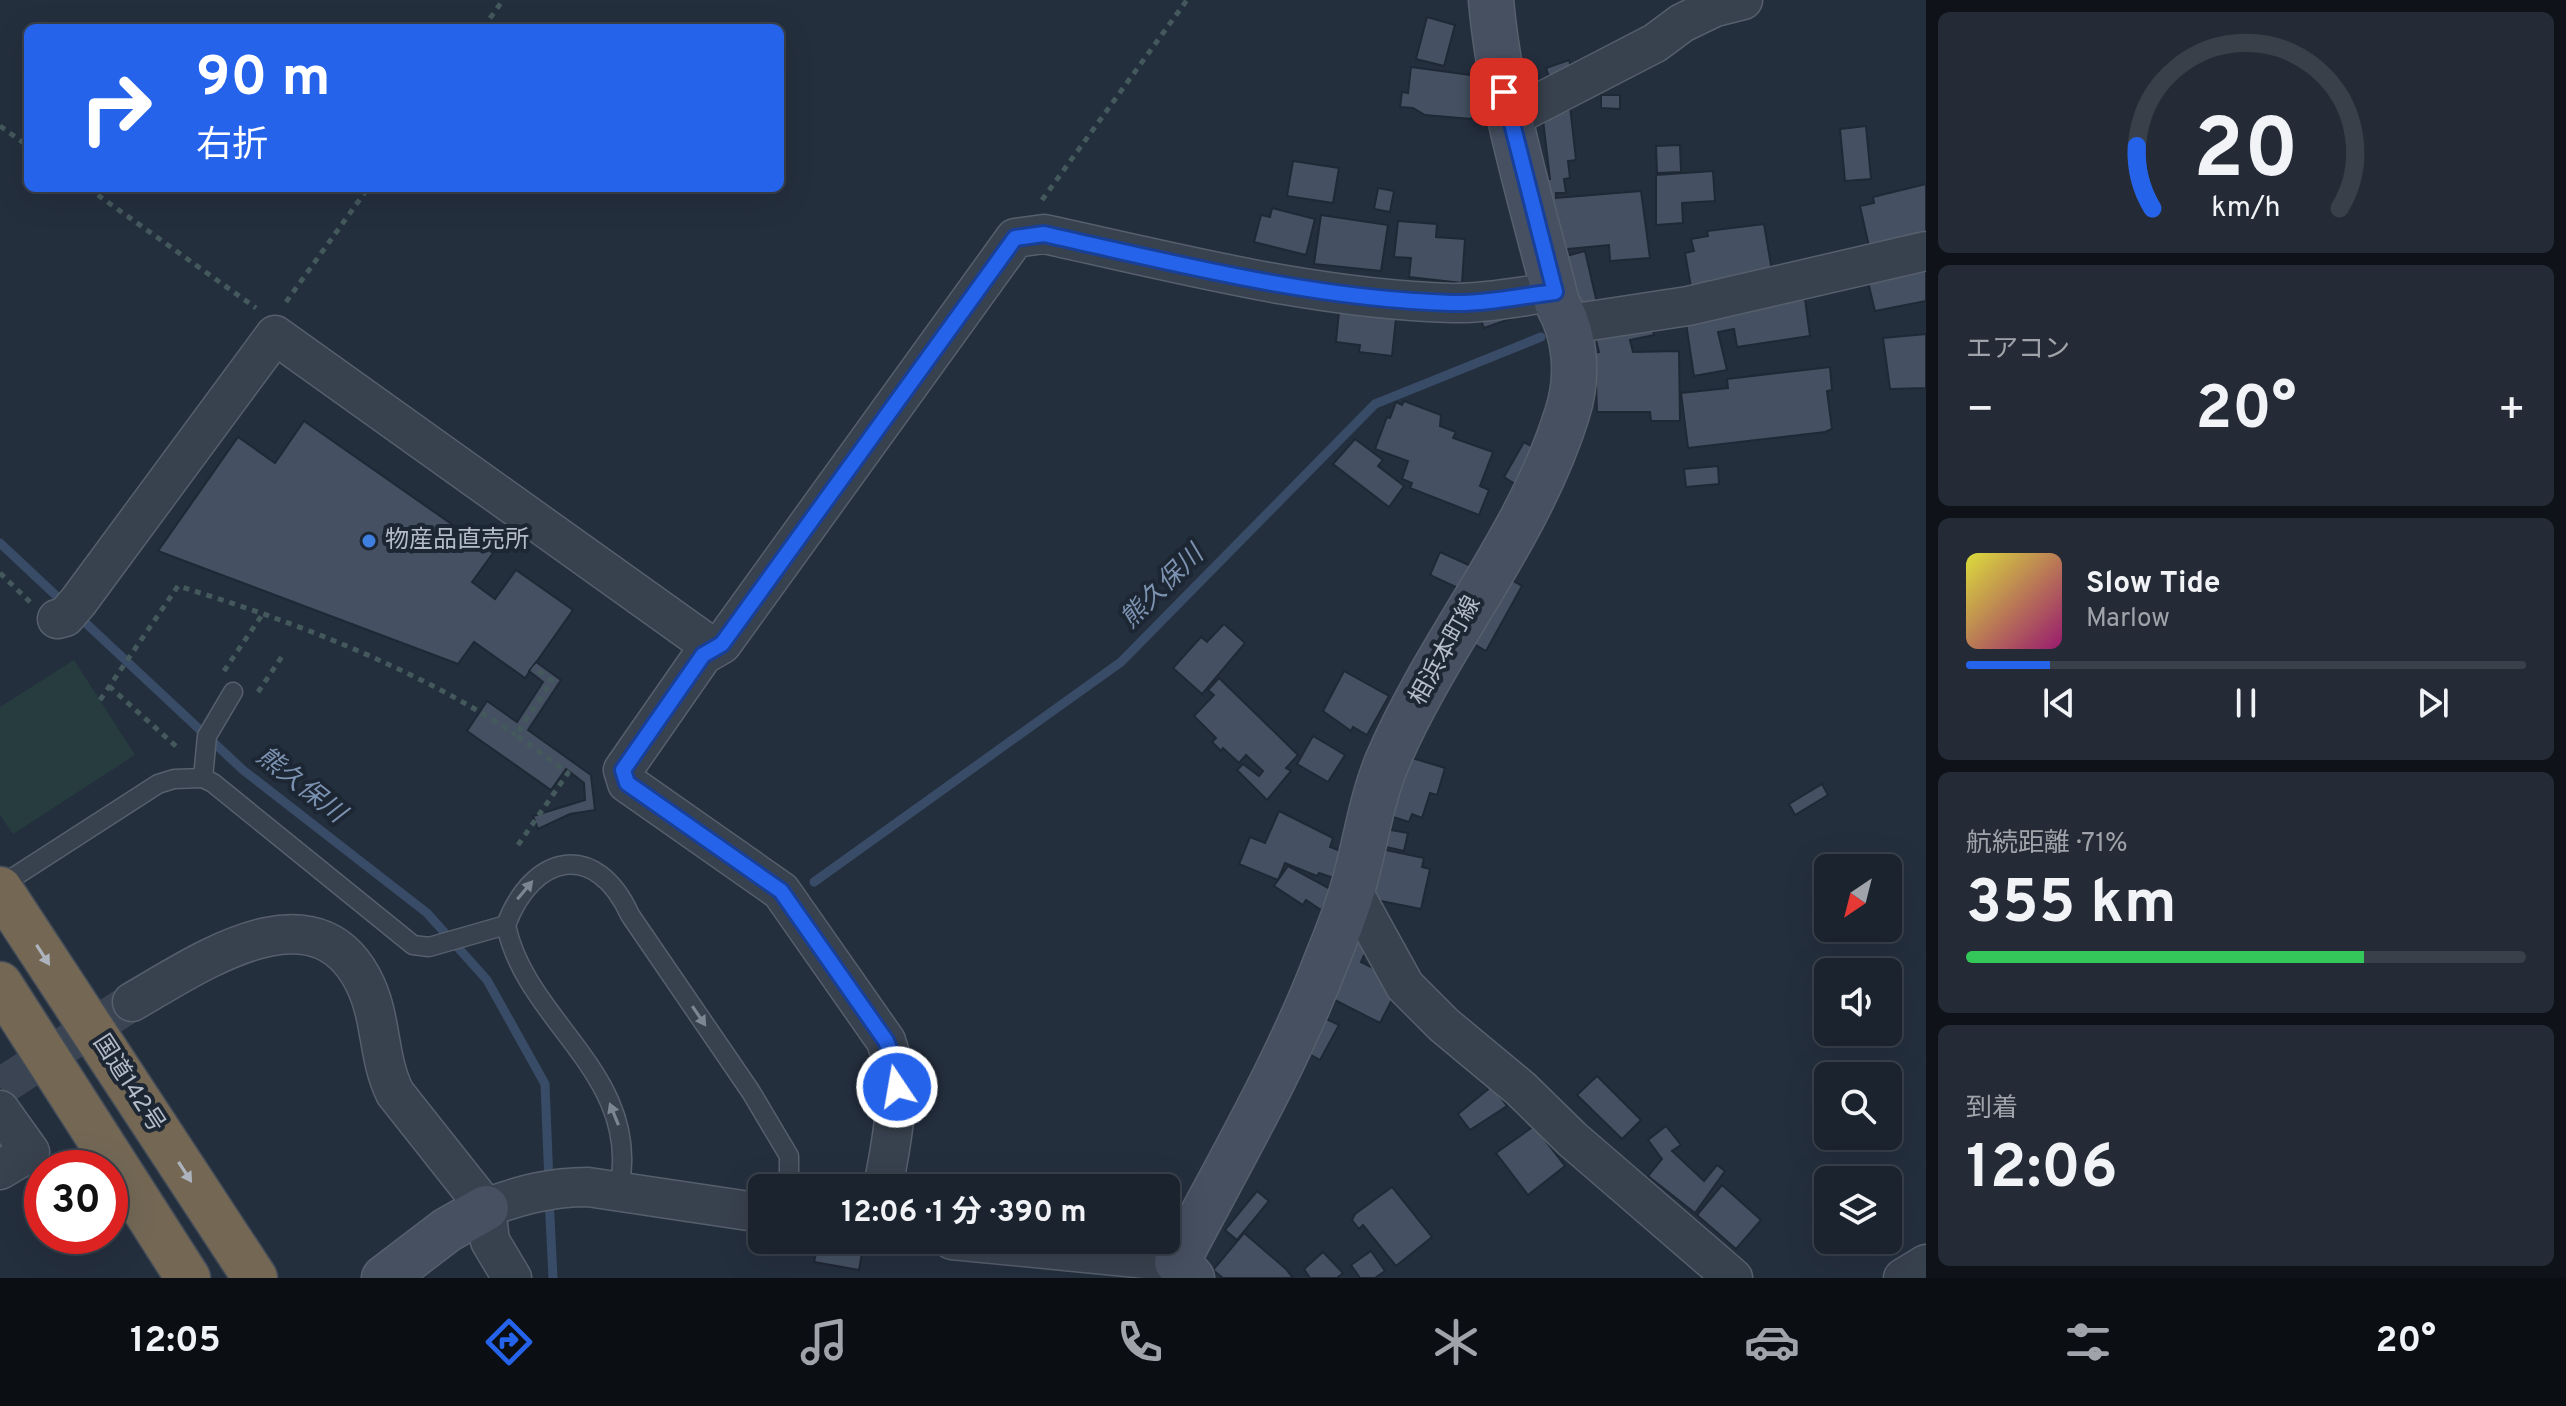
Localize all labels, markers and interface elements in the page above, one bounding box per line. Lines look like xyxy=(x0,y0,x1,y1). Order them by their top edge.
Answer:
text: 90 m xyxy=(196,45,331,115)
icon: right xyxy=(64,56,168,160)
pin xyxy=(1470,58,1538,126)
icon: arrive xyxy=(1482,70,1526,114)
text: 20 xyxy=(2193,101,2299,206)
text: 右折 xyxy=(196,124,268,170)
text: km/h xyxy=(2211,191,2281,227)
text: エアコン xyxy=(1966,334,2070,367)
text: 20° xyxy=(2195,374,2297,450)
text: − xyxy=(1966,384,1994,440)
text: + xyxy=(2498,384,2526,440)
place label: 物産品直売所 xyxy=(385,526,529,556)
marker: 物産品直売所 xyxy=(360,532,378,550)
water label: 熊久保川 xyxy=(1115,537,1214,636)
text: Slow Tide xyxy=(2086,566,2220,603)
street label: 相浜本町線 xyxy=(1404,591,1488,711)
text: Marlow xyxy=(2086,603,2170,636)
icon: previous xyxy=(2037,681,2081,725)
icon: pause xyxy=(2224,681,2268,725)
icon: next xyxy=(2411,681,2455,725)
water label: 熊久保川 xyxy=(249,741,353,833)
text: 航続距離 · 71% xyxy=(1966,828,2128,861)
north arrow xyxy=(1814,854,1902,942)
map controls xyxy=(1814,854,1902,1254)
text: 355 km xyxy=(1966,868,2177,944)
one-way arrow xyxy=(517,880,533,900)
one-way arrow xyxy=(35,944,50,965)
button: sound xyxy=(1814,958,1902,1046)
one-way arrow xyxy=(691,1005,706,1026)
street label: 国道142号 xyxy=(85,1030,171,1138)
position arrow xyxy=(855,1045,939,1129)
button: search xyxy=(1814,1062,1902,1150)
text: 到着 xyxy=(1966,1093,2018,1126)
one-way arrow xyxy=(608,1102,621,1126)
text: 12:06 xyxy=(1966,1133,2118,1209)
speed limit sign: 30 xyxy=(24,1150,128,1254)
one-way arrow xyxy=(178,1161,192,1183)
button: layers xyxy=(1814,1166,1902,1254)
text: 12:06 · 1 分 · 390 m xyxy=(841,1195,1087,1232)
icon: directions xyxy=(481,1314,537,1370)
icon: music xyxy=(796,1314,852,1370)
icon: phone xyxy=(1112,1314,1168,1370)
icon: climate xyxy=(1428,1314,1484,1370)
icon: car xyxy=(1744,1314,1800,1370)
icon: filters xyxy=(2060,1314,2116,1370)
text: 12:05 xyxy=(130,1319,221,1365)
text: 20° xyxy=(2375,1319,2436,1365)

